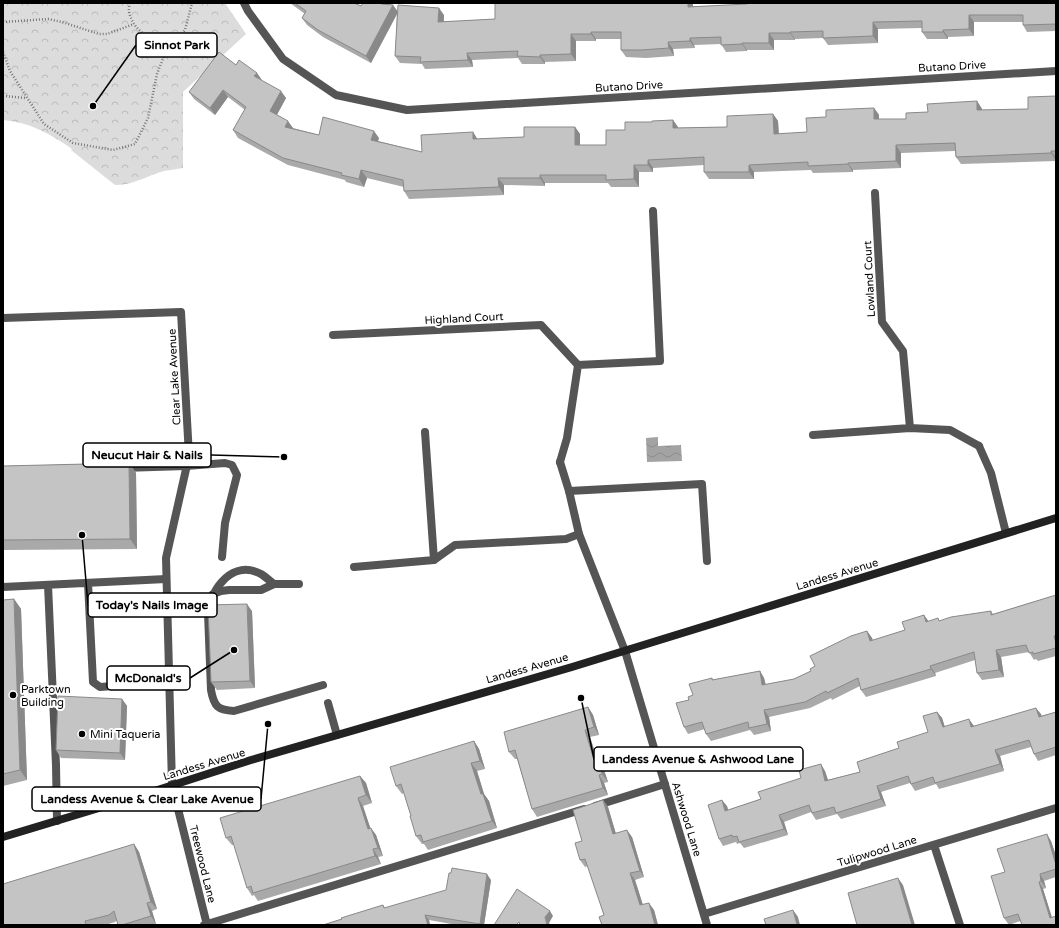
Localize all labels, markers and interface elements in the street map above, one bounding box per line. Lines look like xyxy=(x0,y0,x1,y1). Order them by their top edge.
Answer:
callout: Sinnot Park xyxy=(136,33,217,57)
text: Sinnot Park xyxy=(144,38,210,52)
street label: Butano Drive xyxy=(918,58,986,75)
street label: Butano Drive xyxy=(595,78,663,95)
street label: Lowland Court xyxy=(861,241,878,317)
street label: Highland Court xyxy=(424,310,504,327)
street label: Clear Lake Avenue xyxy=(165,328,184,426)
callout: Neucut Hair & Nails xyxy=(83,443,211,467)
text: Neucut Hair & Nails xyxy=(91,448,203,462)
street label: Landess Avenue xyxy=(795,556,880,593)
callout: Today's Nails Image xyxy=(88,593,217,617)
text: Today's Nails Image xyxy=(95,598,209,613)
street label: Landess Avenue xyxy=(484,650,570,686)
callout: McDonald's xyxy=(107,666,190,690)
text: McDonald's xyxy=(115,671,182,685)
place label: Parktown Building xyxy=(21,683,71,709)
marker: Parktown Building xyxy=(8,690,18,700)
place label: Mini Taqueria xyxy=(90,728,161,741)
marker: Mini Taqueria xyxy=(77,729,87,739)
street label: Landess Avenue xyxy=(162,746,247,783)
callout: Landess Avenue & Ashwood Lane xyxy=(594,747,803,771)
text: Landess Avenue & Ashwood Lane xyxy=(602,752,794,766)
street label: Ashwood Lane xyxy=(669,780,704,858)
callout: Landess Avenue & Clear Lake Avenue xyxy=(32,787,261,811)
text: Landess Avenue & Clear Lake Avenue xyxy=(40,792,254,806)
street label: Treewood Lane xyxy=(187,824,218,904)
street label: Tulipwood Lane xyxy=(836,833,918,870)

